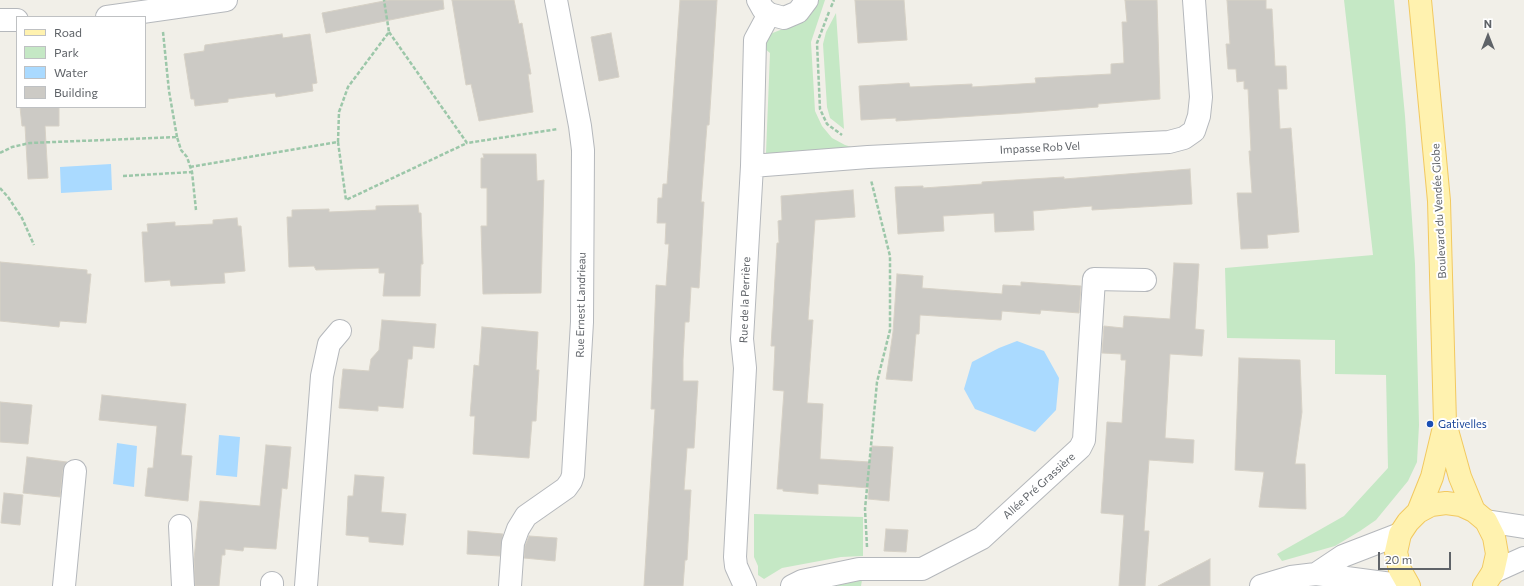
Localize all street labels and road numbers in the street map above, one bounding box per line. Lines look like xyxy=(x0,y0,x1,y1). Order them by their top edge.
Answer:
street label: Impasse Rob Vel xyxy=(1000,139,1080,157)
street label: Boulevard du Vendée Globe xyxy=(1429,143,1449,279)
street label: Rue Ernest Landrieau xyxy=(573,252,589,358)
street label: Rue de la Perrière xyxy=(737,257,753,343)
street label: Allée Pré Grassière xyxy=(1000,450,1078,522)

